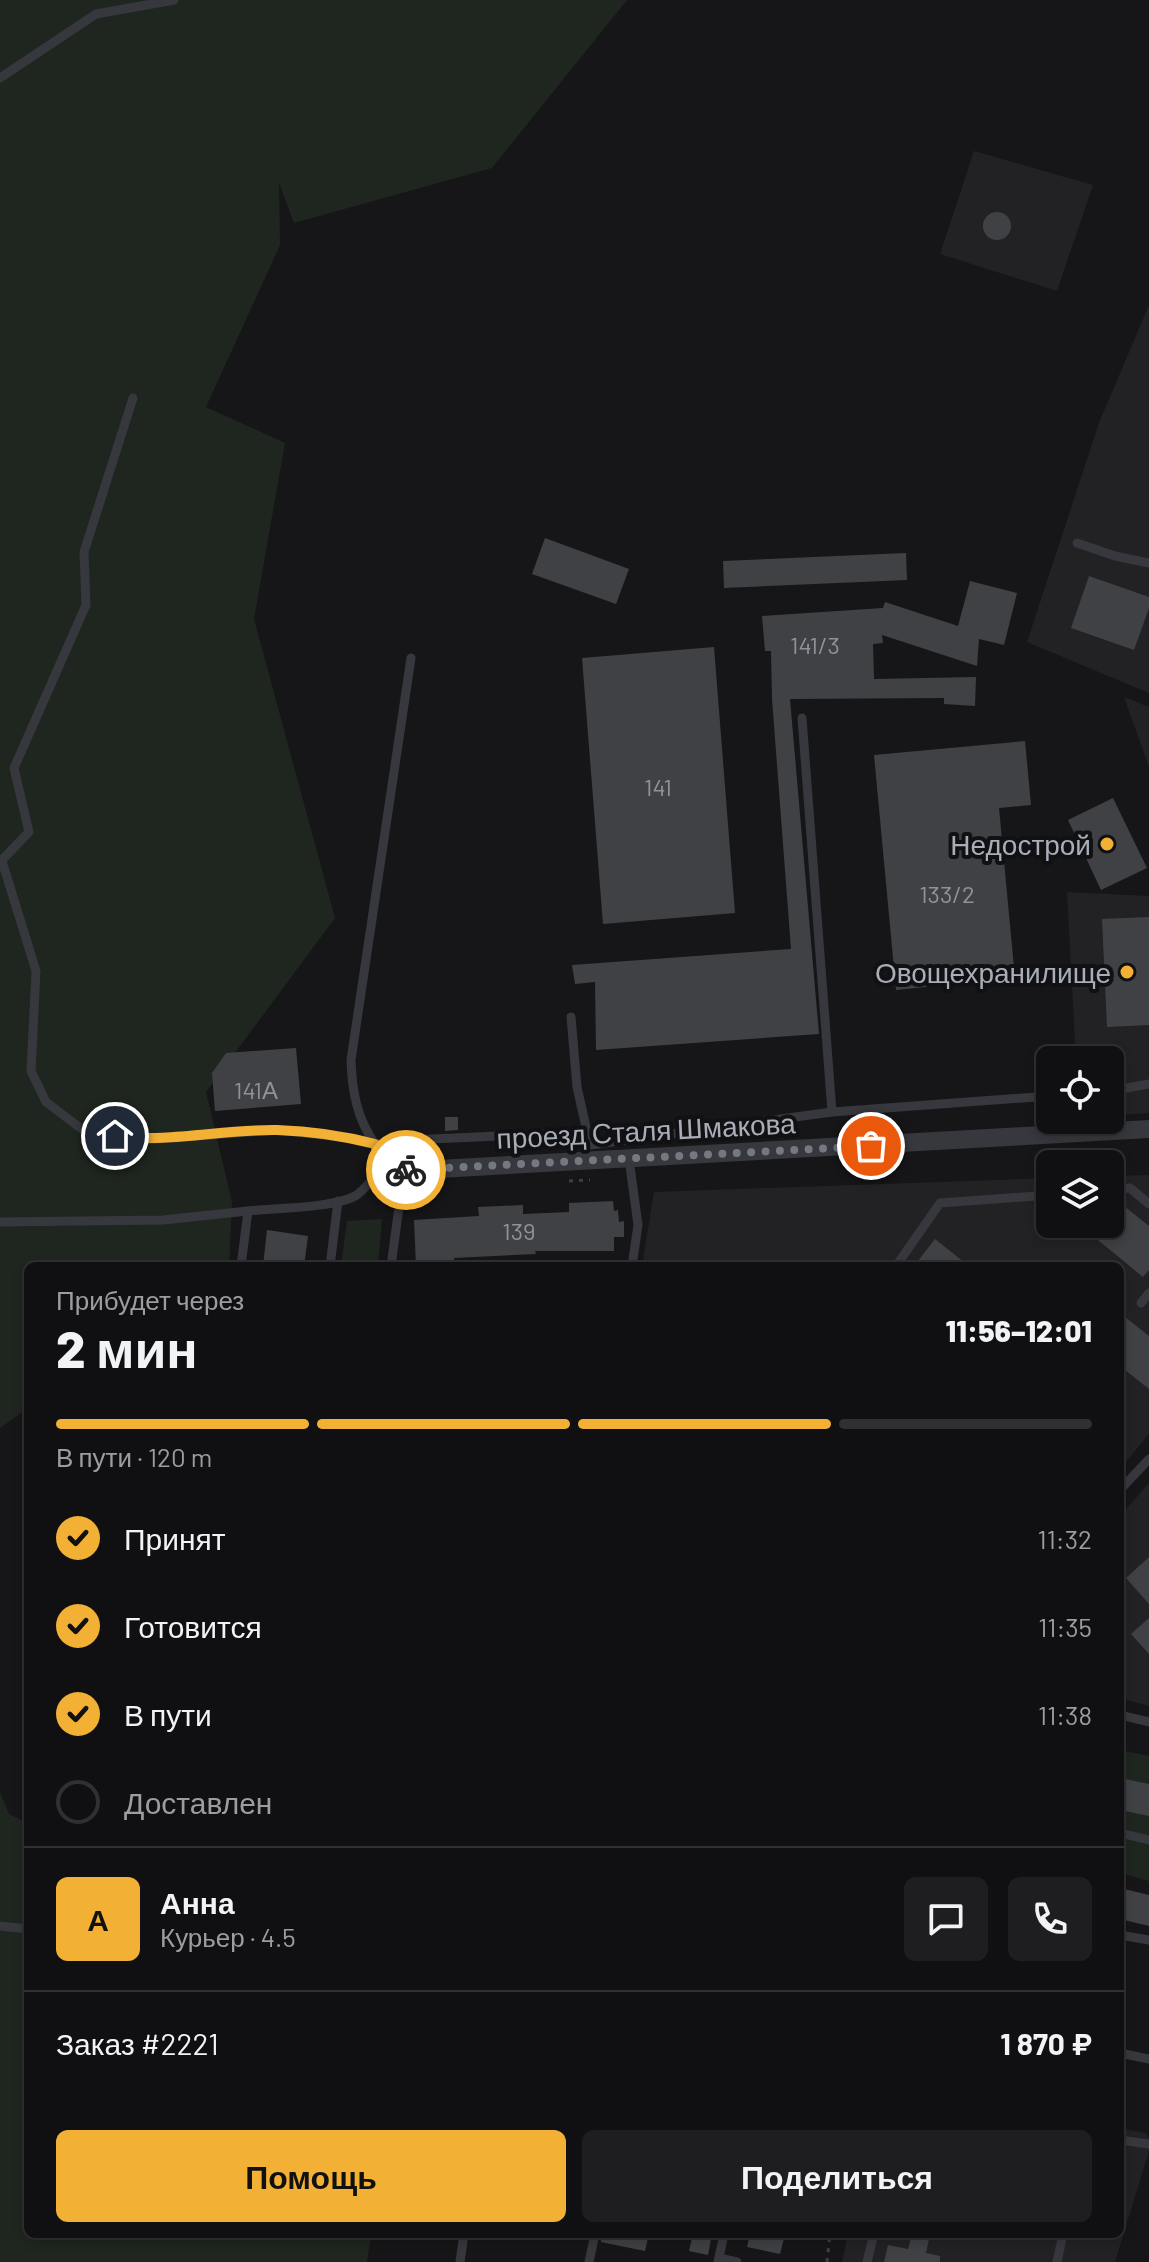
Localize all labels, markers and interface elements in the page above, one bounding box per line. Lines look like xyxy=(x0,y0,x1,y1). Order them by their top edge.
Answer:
house number: 141/3 xyxy=(790,630,840,659)
house number: 141 xyxy=(644,772,672,801)
place label: Недострой xyxy=(950,827,1091,861)
marker: Недострой xyxy=(1098,835,1116,853)
house number: 133/2 xyxy=(919,879,975,908)
place label: Овощехранилище xyxy=(875,955,1111,989)
marker: Овощехранилище xyxy=(1118,963,1136,981)
map controls xyxy=(1036,1046,1124,1238)
button: locate xyxy=(1036,1046,1124,1134)
house number: 141А xyxy=(234,1075,278,1104)
pin xyxy=(81,1102,149,1170)
street label: проезд Сталя Шмакова xyxy=(496,1105,797,1155)
pin xyxy=(837,1112,905,1180)
icon: home xyxy=(93,1114,137,1158)
icon: bag xyxy=(849,1124,893,1168)
courier xyxy=(366,1130,446,1210)
icon: bike xyxy=(384,1148,428,1192)
button: layers xyxy=(1036,1150,1124,1238)
house number: 139 xyxy=(502,1216,536,1245)
text: Прибудет через xyxy=(56,1284,244,1315)
text: 11:56–12:01 xyxy=(945,1312,1092,1348)
text: 2 мин xyxy=(56,1316,198,1378)
text: В пути · 120 m xyxy=(56,1441,212,1472)
icon: check xyxy=(56,1516,100,1560)
text: Принят xyxy=(124,1520,226,1556)
text: 11:32 xyxy=(1038,1523,1092,1554)
icon: check xyxy=(56,1604,100,1648)
text: Готовится xyxy=(124,1608,262,1644)
text: 11:35 xyxy=(1038,1611,1092,1642)
icon: check xyxy=(56,1692,100,1736)
text: В пути xyxy=(124,1696,212,1732)
text: 11:38 xyxy=(1038,1699,1092,1730)
text: Доставлен xyxy=(124,1784,272,1820)
button: chat xyxy=(904,1877,988,1961)
button: phone xyxy=(1008,1877,1092,1961)
text: Анна xyxy=(160,1884,235,1920)
text: А xyxy=(87,1901,109,1937)
text: Курьер · 4.5 xyxy=(160,1921,296,1952)
text: Заказ #2221 xyxy=(56,2025,219,2061)
text: 1 870 ₽ xyxy=(1000,2025,1092,2061)
button: Помощь xyxy=(56,2130,566,2222)
button: Поделиться xyxy=(582,2130,1092,2222)

